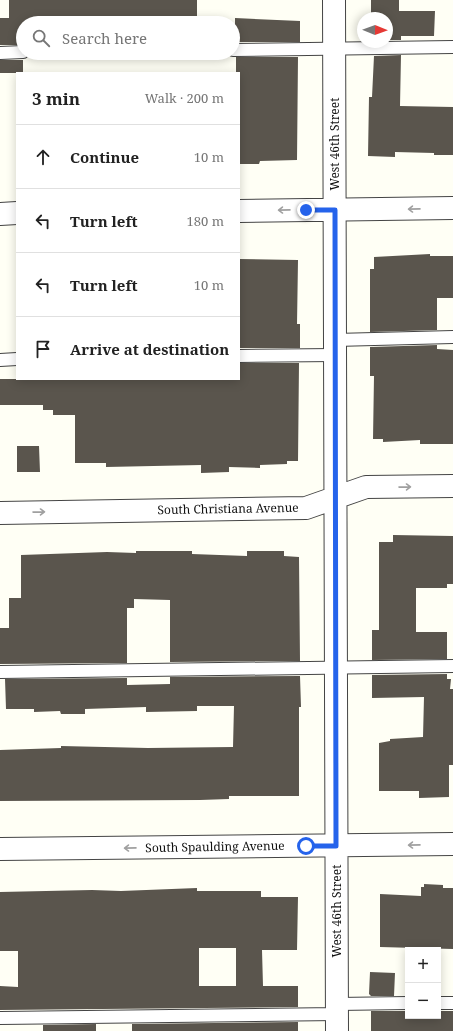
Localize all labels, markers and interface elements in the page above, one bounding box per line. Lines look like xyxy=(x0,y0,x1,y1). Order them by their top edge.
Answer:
north arrow xyxy=(357,12,393,48)
search box xyxy=(16,16,240,60)
icon: search xyxy=(30,27,52,49)
text: Search here xyxy=(62,28,147,48)
text: 3 min xyxy=(32,87,80,110)
text: Walk · 200 m xyxy=(145,89,224,107)
street label: West 46th Street xyxy=(326,98,343,190)
icon: ahead xyxy=(32,146,54,168)
text: Continue xyxy=(70,147,139,167)
text: 10 m xyxy=(194,148,224,166)
route end xyxy=(297,201,315,219)
one-way arrow xyxy=(408,205,421,213)
one-way arrow xyxy=(278,206,291,214)
icon: left xyxy=(32,210,54,232)
text: Turn left xyxy=(70,211,138,231)
text: 180 m xyxy=(187,212,224,230)
icon: left xyxy=(32,274,54,296)
text: Turn left xyxy=(70,275,138,295)
text: 10 m xyxy=(194,276,224,294)
icon: arrive xyxy=(32,338,54,360)
text: Arrive at destination xyxy=(70,339,229,359)
one-way arrow xyxy=(398,483,411,491)
street label: South Christiana Avenue xyxy=(157,499,299,518)
one-way arrow xyxy=(32,509,45,516)
street label: South Spaulding Avenue xyxy=(145,837,285,856)
route start xyxy=(297,837,315,855)
one-way arrow xyxy=(408,841,421,849)
one-way arrow xyxy=(124,844,137,852)
street label: West 46th Street xyxy=(328,865,345,957)
map controls xyxy=(405,947,441,1019)
button: + xyxy=(405,947,441,983)
button: − xyxy=(405,983,441,1019)

